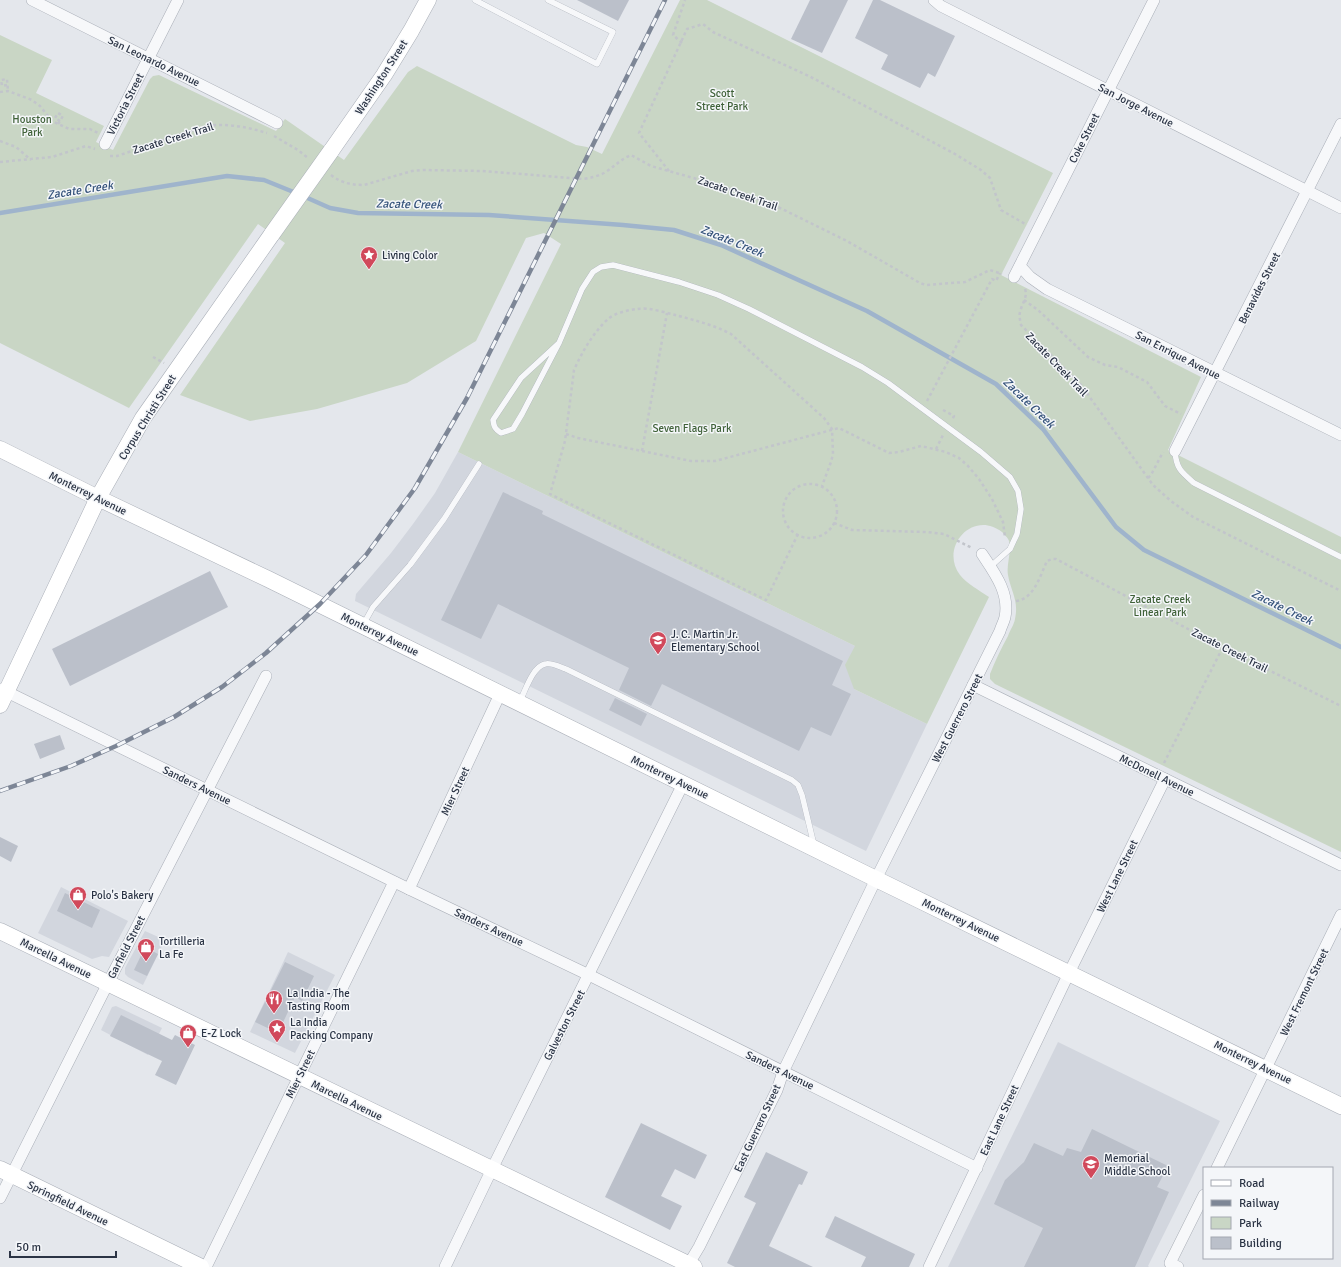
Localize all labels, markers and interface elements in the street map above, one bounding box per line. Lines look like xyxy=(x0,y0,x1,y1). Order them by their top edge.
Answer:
street label: San Leonardo Avenue xyxy=(106,34,202,89)
street label: Washington Street xyxy=(352,37,411,117)
street label: Victoria Street xyxy=(104,71,147,137)
street label: San Jorge Avenue xyxy=(1096,81,1176,130)
park label: Scott Street Park xyxy=(696,87,749,113)
street label: Coke Street xyxy=(1066,111,1103,165)
park label: Houston Park xyxy=(12,113,52,139)
street label: Zacate Creek Trail xyxy=(131,120,215,157)
street label: Zacate Creek Trail xyxy=(696,174,780,213)
water label: Zacate Creek xyxy=(46,178,115,203)
water label: Zacate Creek xyxy=(376,196,443,213)
water label: Zacate Creek xyxy=(698,222,766,261)
place icon: Living Color xyxy=(359,245,379,270)
place label: Living Color xyxy=(382,249,438,262)
street label: Benavides Street xyxy=(1236,250,1283,326)
street label: San Enrique Avenue xyxy=(1133,328,1222,383)
street label: Zacate Creek Trail xyxy=(1023,330,1090,399)
street label: Corpus Christi Street xyxy=(116,372,179,462)
water label: Zacate Creek xyxy=(1000,375,1058,433)
park label: Seven Flags Park xyxy=(653,422,732,435)
street label: Monterrey Avenue xyxy=(47,469,129,518)
water label: Zacate Creek xyxy=(1249,586,1316,629)
park label: Zacate Creek Linear Park xyxy=(1130,593,1191,619)
street label: Monterrey Avenue xyxy=(339,610,421,659)
street label: Zacate Creek Trail xyxy=(1189,626,1270,675)
place label: J. C. Martin Jr. Elementary School xyxy=(671,628,759,654)
school or university icon: J. C. Martin Jr. Elementary School xyxy=(648,630,668,655)
street label: West Guerrero Street xyxy=(929,671,986,765)
street label: McDonell Avenue xyxy=(1117,752,1196,799)
street label: Monterrey Avenue xyxy=(629,753,711,802)
street label: Sanders Avenue xyxy=(160,763,233,808)
street label: Mier Street xyxy=(438,765,473,818)
street label: West Lane Street xyxy=(1094,838,1141,915)
shop icon: Polo's Bakery xyxy=(68,885,88,910)
place label: Polo's Bakery xyxy=(91,889,154,902)
street label: Monterrey Avenue xyxy=(920,896,1002,945)
street label: Sanders Avenue xyxy=(452,906,525,949)
street label: Garfield Street xyxy=(105,913,148,981)
place label: Tortilleria La Fe xyxy=(159,935,205,961)
street label: Marcella Avenue xyxy=(18,936,94,981)
shop icon: Tortilleria La Fe xyxy=(136,937,156,962)
street label: West Fremont Street xyxy=(1278,946,1331,1038)
place label: La India - The Tasting Room xyxy=(287,987,350,1013)
street label: Galveston Street xyxy=(541,988,588,1063)
restaurant icon: La India - The Tasting Room xyxy=(264,989,284,1014)
place label: La India Packing Company xyxy=(290,1016,374,1042)
place icon: La India Packing Company xyxy=(267,1018,287,1043)
shop icon: E-Z Lock xyxy=(178,1023,198,1048)
place label: E-Z Lock xyxy=(201,1027,242,1040)
street label: Monterrey Avenue xyxy=(1212,1038,1294,1087)
street label: Mier Street xyxy=(283,1048,318,1101)
street label: Sanders Avenue xyxy=(743,1048,816,1093)
street label: Marcella Avenue xyxy=(309,1078,385,1123)
street label: East Guerrero Street xyxy=(731,1082,784,1174)
street label: East Lane Street xyxy=(977,1083,1022,1158)
place label: Memorial Middle School xyxy=(1104,1152,1171,1178)
school or university icon: Memorial Middle School xyxy=(1081,1154,1101,1179)
legend xyxy=(1203,1167,1333,1259)
text: Road xyxy=(1239,1176,1265,1191)
street label: Springfield Avenue xyxy=(25,1178,110,1229)
text: Railway xyxy=(1239,1196,1279,1211)
text: Park xyxy=(1239,1216,1262,1231)
scale bar xyxy=(10,1233,116,1259)
text: Building xyxy=(1239,1236,1282,1251)
text: 50 m xyxy=(16,1240,41,1255)

